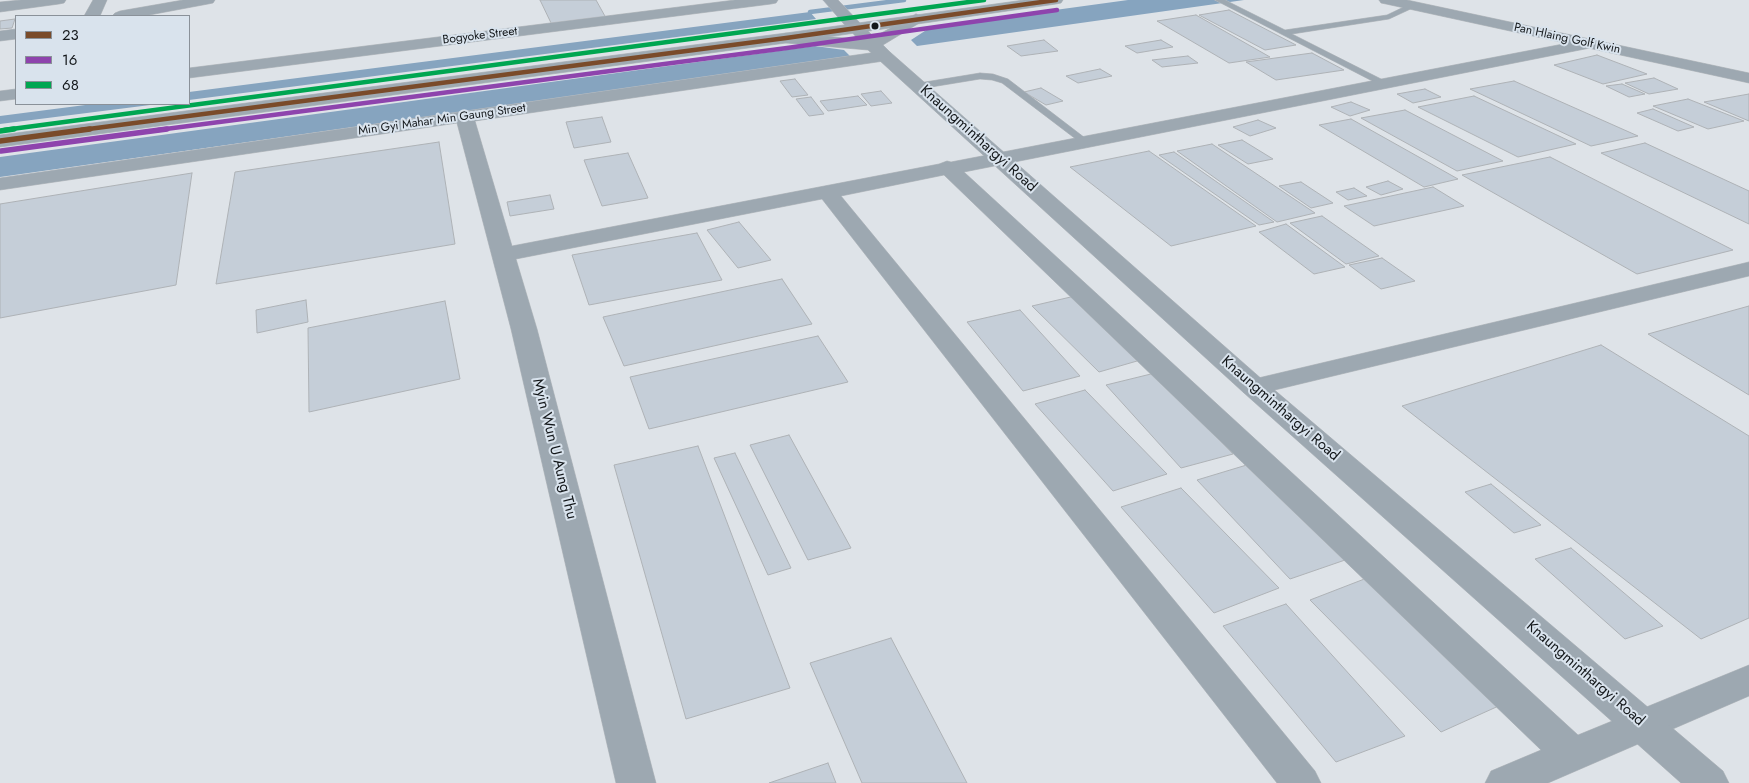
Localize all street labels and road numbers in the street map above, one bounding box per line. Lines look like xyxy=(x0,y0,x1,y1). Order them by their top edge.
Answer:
street label: Pan Hlaing Golf Kwin xyxy=(1513,21,1621,57)
street label: Bogyoke Street xyxy=(442,24,518,48)
street label: Knaungminthargyi Road xyxy=(916,82,1040,196)
street label: Min Gyi Mahar Min Gaung Street xyxy=(357,101,527,139)
street label: Knaungminthargyi Road xyxy=(1217,353,1343,465)
street label: Myin Wun U Aung Thu xyxy=(528,377,580,521)
street label: Knaungminthargyi Road xyxy=(1522,618,1648,730)

